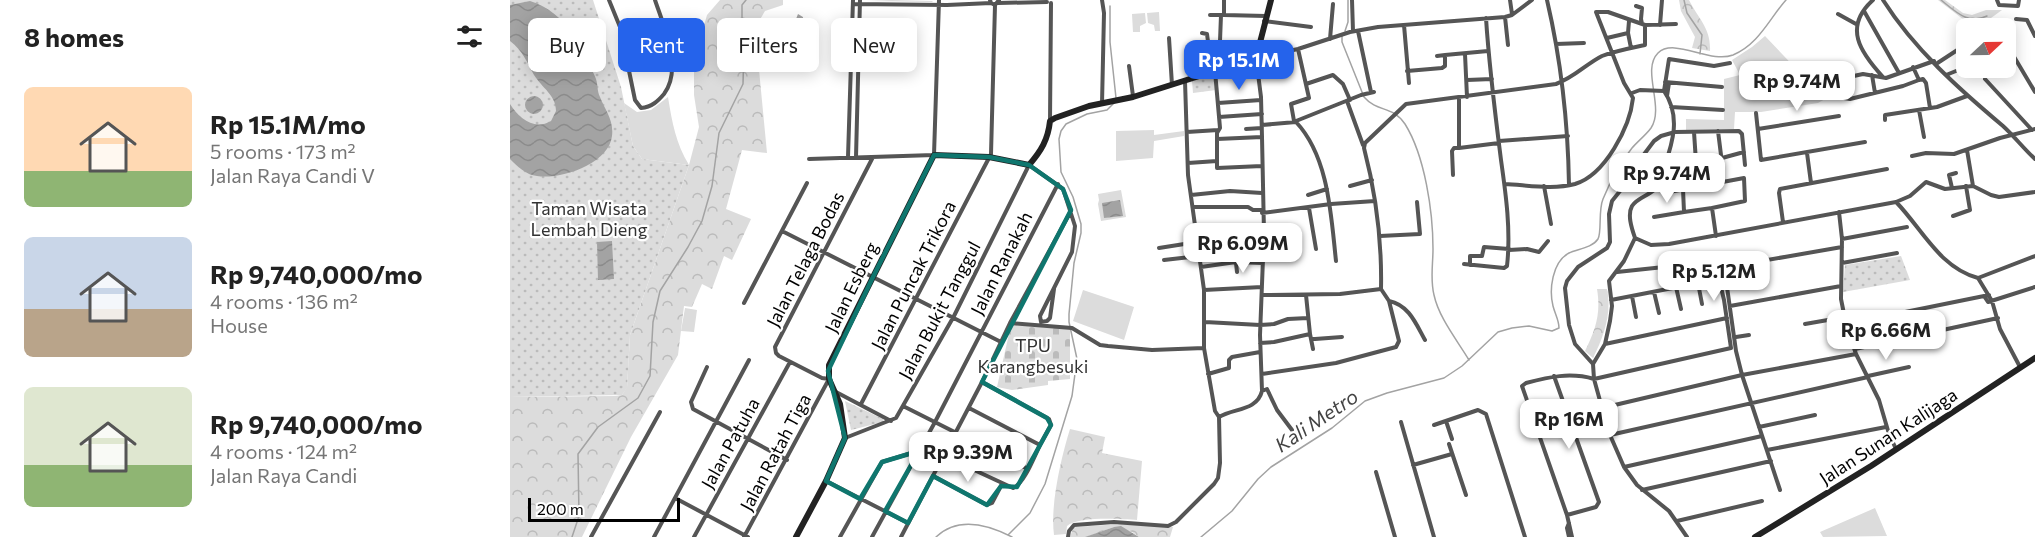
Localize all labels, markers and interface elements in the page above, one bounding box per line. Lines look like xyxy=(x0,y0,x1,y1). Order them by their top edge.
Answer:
chip: Buy xyxy=(528,18,606,72)
chip: Rent xyxy=(618,18,705,72)
chip: Filters xyxy=(717,18,819,72)
chip: New xyxy=(831,18,917,72)
north arrow xyxy=(1956,18,2016,78)
map controls xyxy=(1956,18,2016,78)
icon: filters xyxy=(453,20,486,53)
text: 8 homes xyxy=(24,21,124,52)
pin: Rp 15.1M xyxy=(1177,40,1301,91)
text: Rp 15.1M xyxy=(1198,47,1280,71)
pin: Rp 9.74M xyxy=(1735,61,1859,112)
text: Rp 9.74M xyxy=(1753,68,1841,92)
text: Rp 15.1M/mo xyxy=(210,108,366,139)
icon: home xyxy=(72,111,144,183)
text: 5 rooms · 173 m² xyxy=(210,139,356,163)
pin: Rp 9.74M xyxy=(1605,153,1729,204)
text: Rp 9.74M xyxy=(1623,160,1711,184)
text: Jalan Raya Candi V xyxy=(210,163,375,187)
street label: Jalan Telaga Bodas xyxy=(761,188,849,330)
park label: Taman Wisata Lembah Dieng xyxy=(531,197,648,240)
street label: Jalan Puncak Trikora xyxy=(866,197,960,353)
street label: Jalan Ranakah xyxy=(966,208,1036,318)
pin: Rp 6.09M xyxy=(1181,223,1305,274)
text: Rp 6.09M xyxy=(1197,230,1289,254)
street label: Jalan Bukit Tanggul xyxy=(893,237,985,383)
street label: Jalan Esberg xyxy=(820,238,883,336)
pin: Rp 5.12M xyxy=(1652,251,1776,302)
text: Rp 9,740,000/mo xyxy=(210,258,422,289)
text: Rp 5.12M xyxy=(1672,258,1756,282)
icon: home xyxy=(72,261,144,333)
text: 4 rooms · 136 m² xyxy=(210,289,358,313)
pin: Rp 6.66M xyxy=(1824,310,1948,361)
text: House xyxy=(210,313,268,337)
text: Rp 6.66M xyxy=(1841,317,1931,341)
park label: TPU Karangbesuki xyxy=(978,334,1088,377)
water label: Kali Metro xyxy=(1270,383,1362,457)
street label: Jalan Sunan Kalijaga xyxy=(1815,383,1961,489)
street label: Jalan Ratah Tiga xyxy=(735,390,815,514)
street label: Jalan Patuha xyxy=(696,394,764,492)
pin: Rp 16M xyxy=(1520,399,1618,450)
text: Rp 16M xyxy=(1534,406,1604,430)
text: Rp 9,740,000/mo xyxy=(210,408,422,439)
icon: home xyxy=(72,411,144,483)
pin: Rp 9.39M xyxy=(906,432,1030,483)
text: 4 rooms · 124 m² xyxy=(210,439,357,463)
text: Rp 9.39M xyxy=(923,439,1013,463)
text: Jalan Raya Candi xyxy=(210,463,357,487)
scale bar xyxy=(528,495,680,522)
text: 200 m xyxy=(537,499,584,518)

